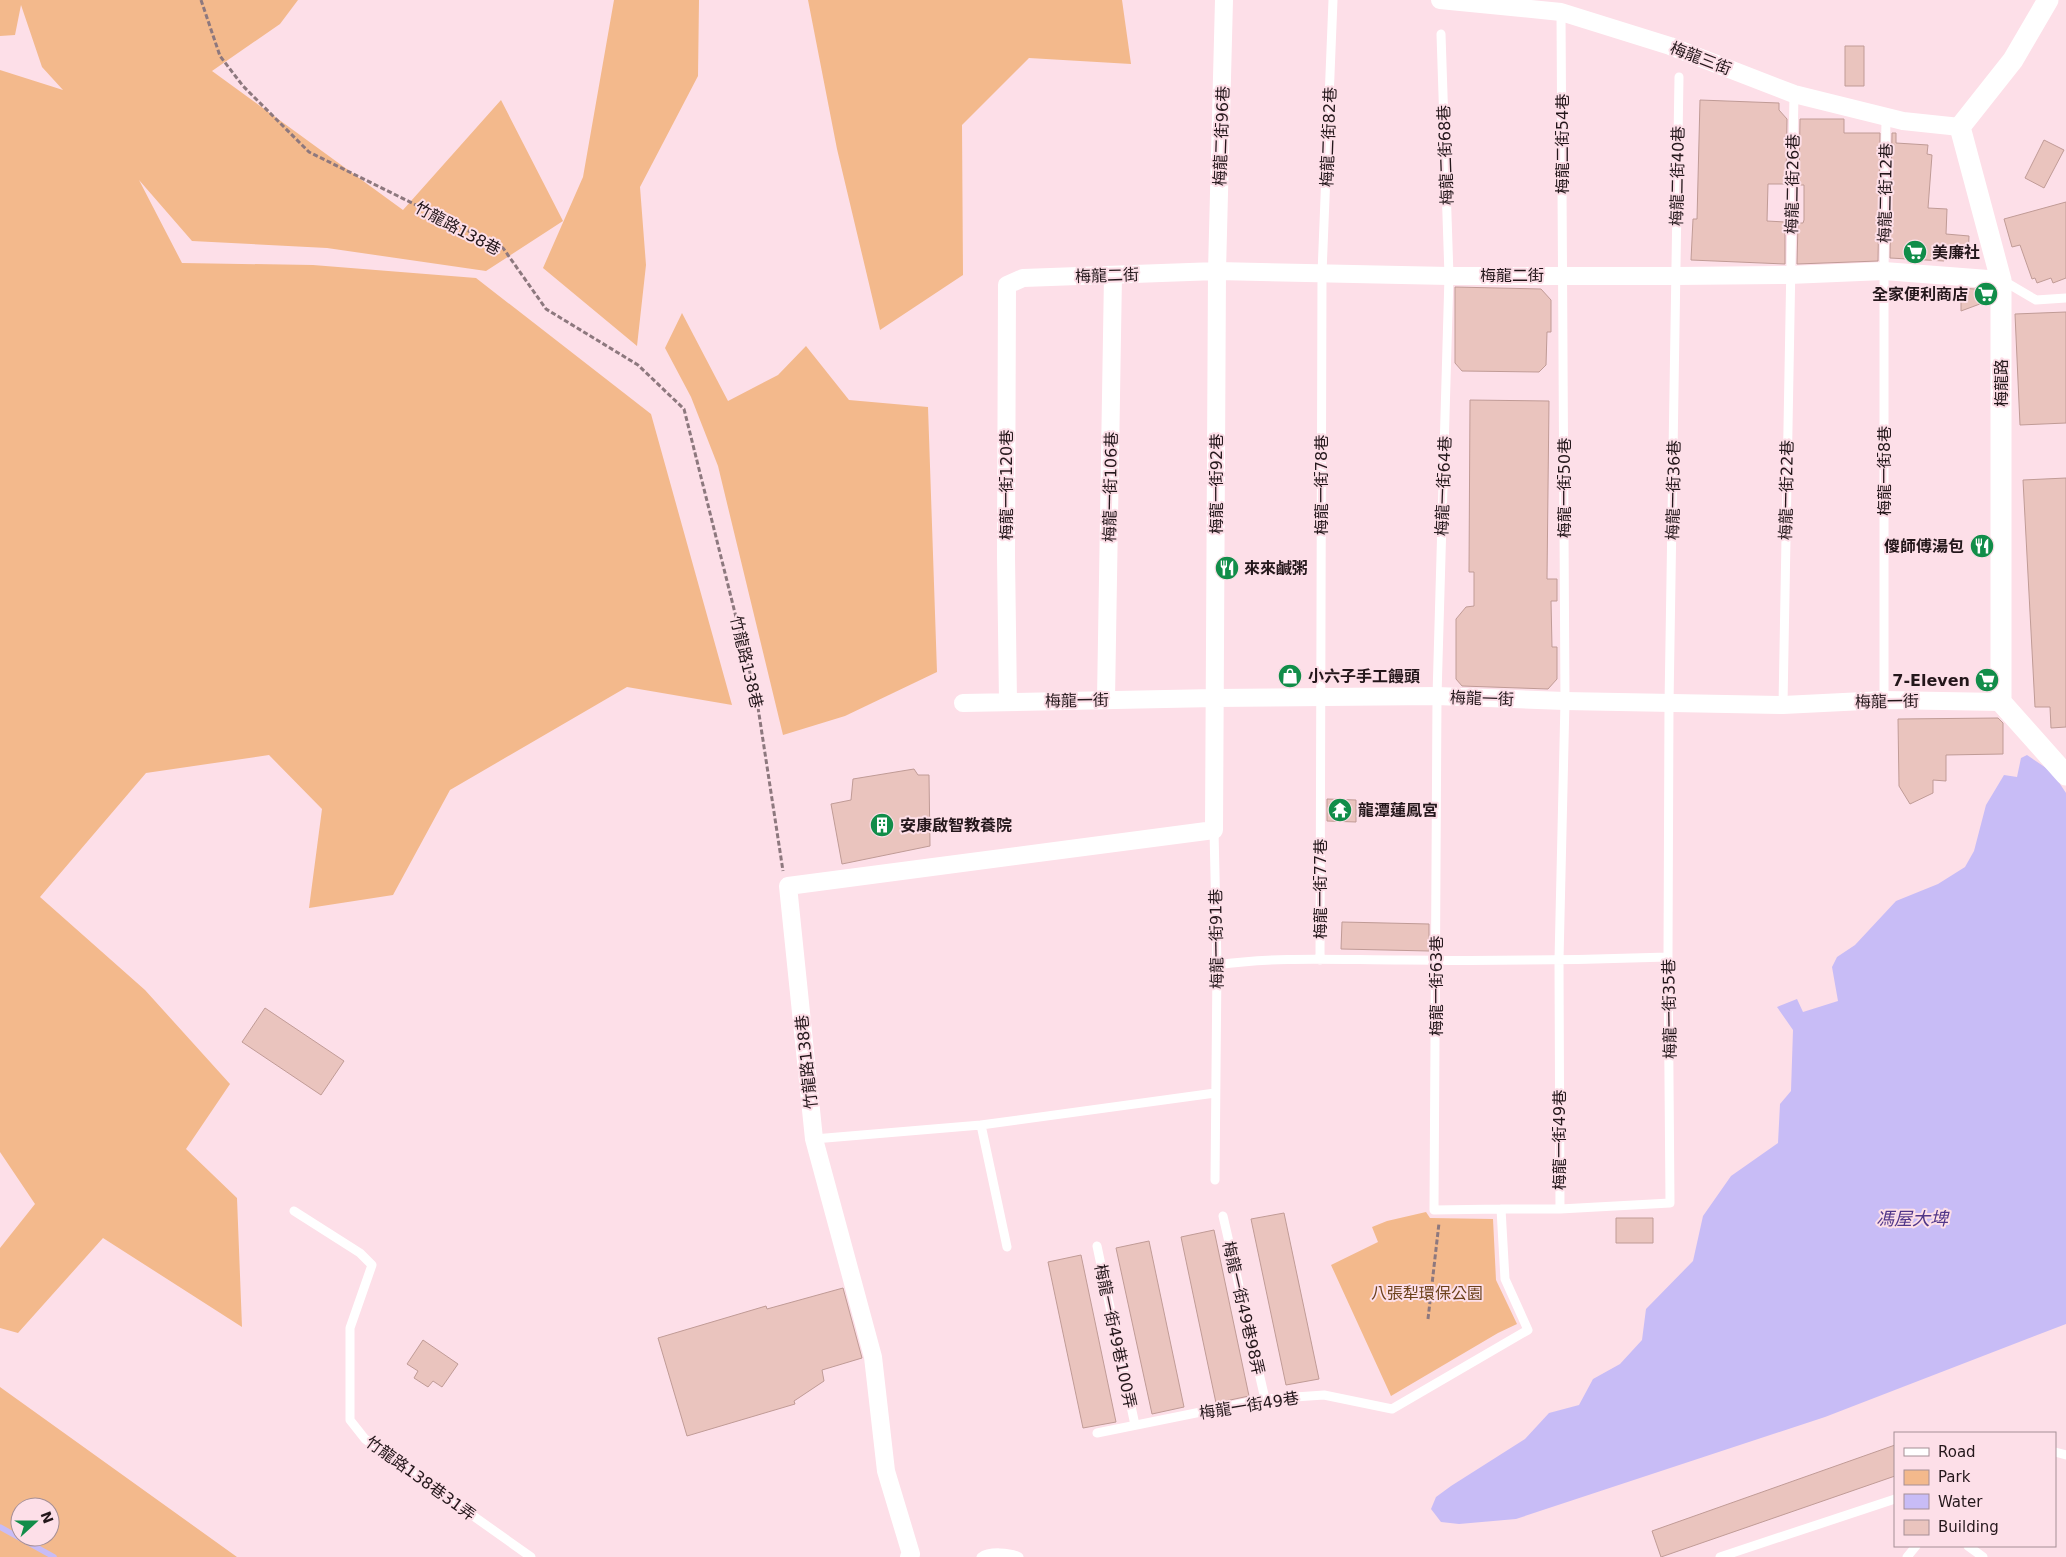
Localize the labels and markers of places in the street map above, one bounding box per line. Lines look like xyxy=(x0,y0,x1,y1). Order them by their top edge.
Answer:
supermarket icon: 美廉社 xyxy=(1902,239,1928,265)
place label: 美廉社 xyxy=(1932,243,1980,262)
supermarket icon: 全家便利商店 xyxy=(1973,281,1999,307)
place label: 全家便利商店 xyxy=(1872,285,1968,304)
restaurant icon: 傻師傅湯包 xyxy=(1969,533,1995,559)
place label: 傻師傅湯包 xyxy=(1884,537,1964,556)
restaurant icon: 來來鹹粥 xyxy=(1214,555,1240,581)
place label: 來來鹹粥 xyxy=(1244,559,1308,578)
shop icon: 小六子手工饅頭 xyxy=(1277,663,1303,689)
place label: 小六子手工饅頭 xyxy=(1308,667,1420,686)
supermarket icon: 7-Eleven xyxy=(1974,667,2000,693)
place label: 7-Eleven xyxy=(1892,671,1970,690)
temple icon: 龍潭蓮鳳宮 xyxy=(1327,797,1353,823)
place label: 龍潭蓮鳳宮 xyxy=(1358,801,1438,820)
building icon: 安康啟智教養院 xyxy=(869,812,895,838)
place label: 安康啟智教養院 xyxy=(900,816,1012,835)

